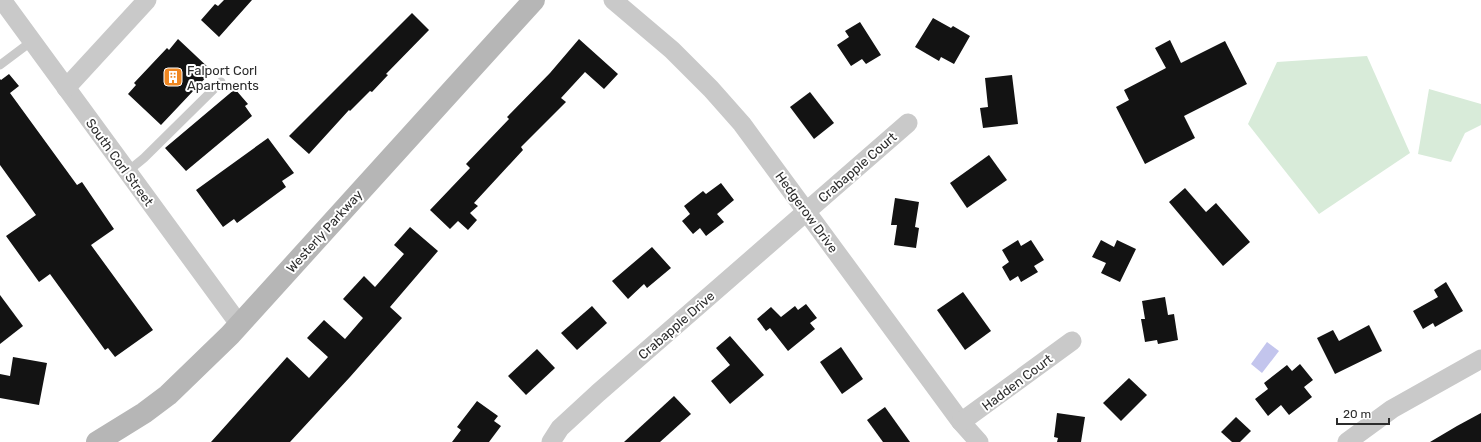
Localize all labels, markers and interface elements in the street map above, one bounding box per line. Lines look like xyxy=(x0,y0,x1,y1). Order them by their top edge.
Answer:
place label: Falport Corl Apartments xyxy=(187,63,259,93)
building icon: Falport Corl Apartments xyxy=(162,66,184,88)
street label: South Corl Street xyxy=(83,116,156,209)
street label: Crabapple Court xyxy=(815,129,899,205)
street label: Hedgerow Drive xyxy=(771,169,841,256)
street label: Westerly Parkway xyxy=(283,187,365,276)
street label: Crabapple Drive xyxy=(635,288,717,363)
street label: Hadden Court xyxy=(979,351,1055,414)
scale bar xyxy=(1337,400,1389,426)
text: 20 m xyxy=(1343,407,1371,421)

